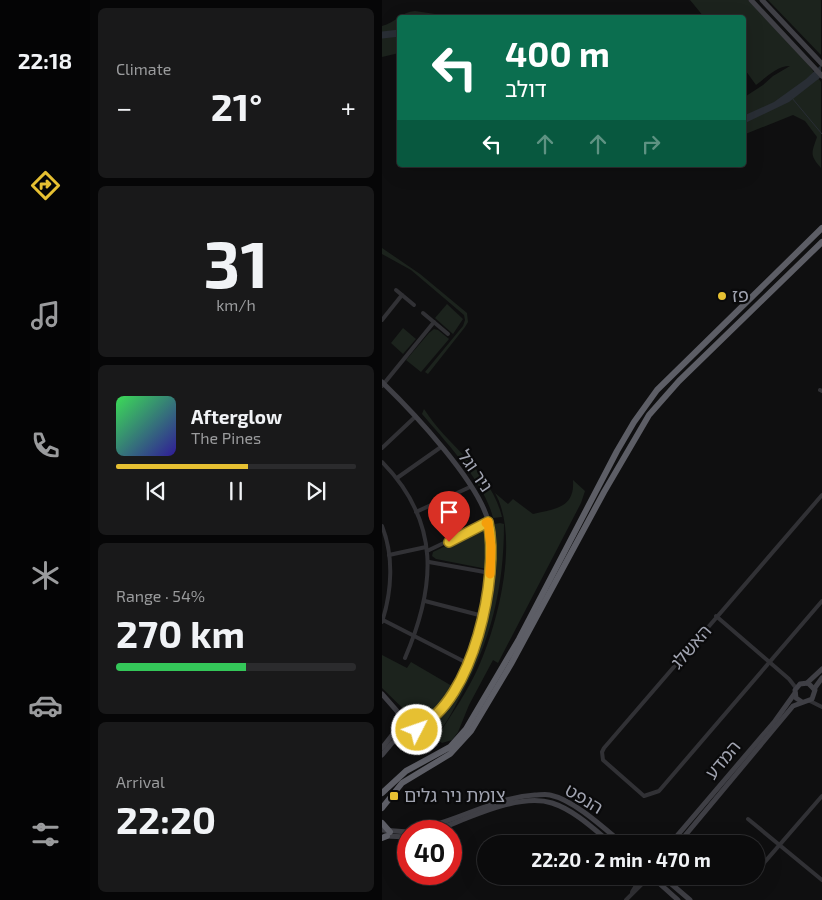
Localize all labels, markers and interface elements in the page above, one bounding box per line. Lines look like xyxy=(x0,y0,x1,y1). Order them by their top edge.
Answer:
text: 400 m xyxy=(505,32,610,74)
icon: left xyxy=(422,35,487,100)
text: 22:18 xyxy=(18,47,72,73)
text: Climate xyxy=(116,59,171,78)
text: דולב xyxy=(505,75,547,101)
text: 21° xyxy=(211,83,262,129)
text: − xyxy=(116,90,132,124)
text: + xyxy=(341,90,356,124)
icon: left xyxy=(478,130,506,158)
icon: ahead xyxy=(531,130,559,158)
icon: ahead xyxy=(584,130,612,158)
icon: right xyxy=(637,130,665,158)
icon: directions xyxy=(28,168,63,203)
text: 31 xyxy=(204,223,268,301)
place label: פז xyxy=(732,284,749,306)
marker: פז xyxy=(716,290,728,302)
text: km/h xyxy=(216,295,256,314)
icon: music xyxy=(28,298,63,333)
text: Afterglow xyxy=(191,405,282,428)
icon: phone xyxy=(28,428,63,463)
text: The Pines xyxy=(191,428,261,447)
street label: ניר וגל xyxy=(454,445,498,496)
icon: previous xyxy=(142,477,170,505)
icon: pause xyxy=(222,477,250,505)
icon: next xyxy=(302,477,330,505)
pin xyxy=(428,491,470,542)
icon: arrive xyxy=(435,498,463,526)
icon: climate xyxy=(28,558,63,593)
text: Range · 54% xyxy=(116,586,205,605)
text: 270 km xyxy=(116,610,245,656)
street label: האשלג xyxy=(665,620,715,673)
icon: car xyxy=(28,688,63,723)
position arrow xyxy=(390,703,442,755)
street label: המדע xyxy=(700,736,745,783)
text: Arrival xyxy=(116,772,165,791)
street label: הנפט xyxy=(562,778,607,818)
place label: צומת ניר גלים xyxy=(404,784,506,806)
marker: צומת ניר גלים xyxy=(388,790,400,802)
text: 22:20 xyxy=(116,796,216,842)
icon: filters xyxy=(28,817,63,852)
speed limit sign: 40 xyxy=(397,820,462,885)
text: 22:20 · 2 min · 470 m xyxy=(531,848,711,871)

